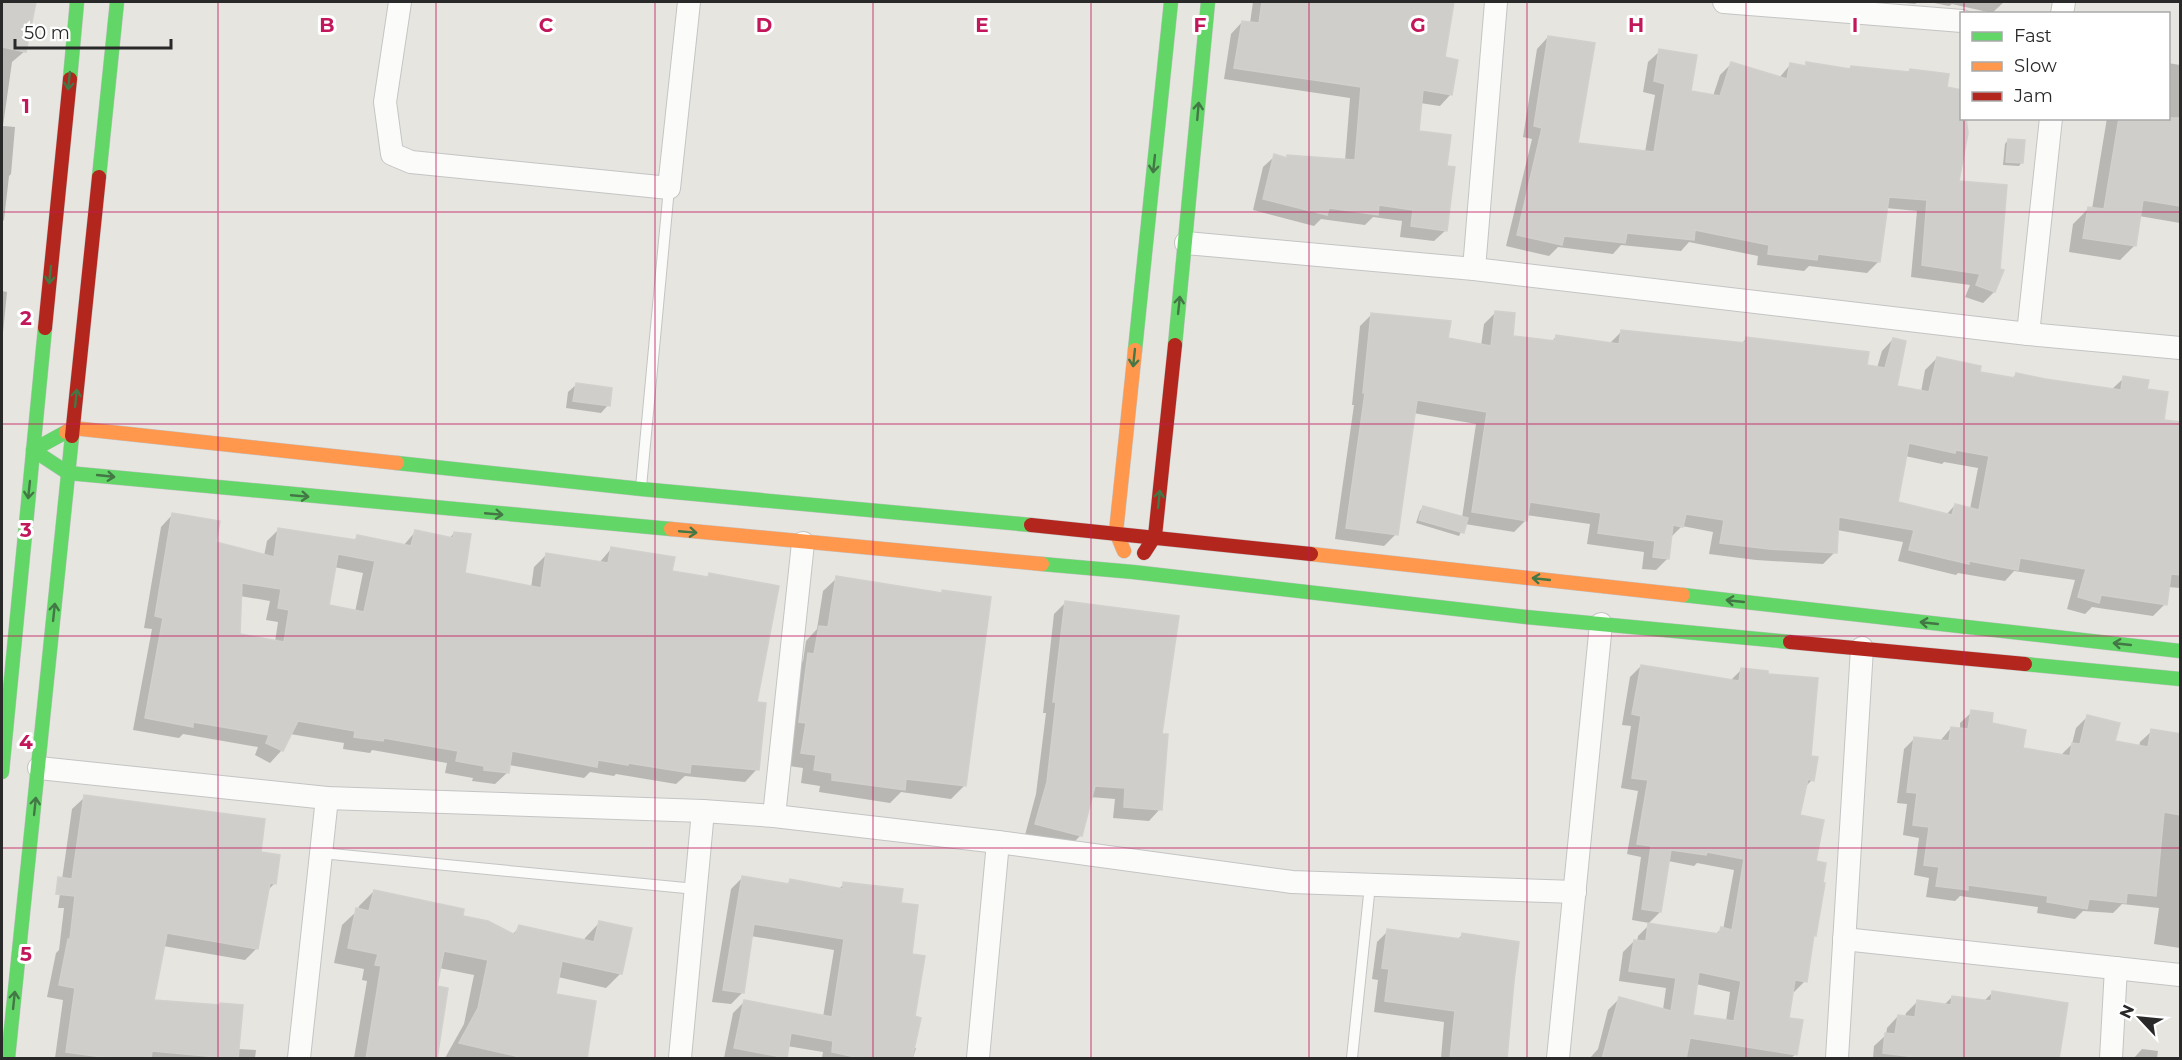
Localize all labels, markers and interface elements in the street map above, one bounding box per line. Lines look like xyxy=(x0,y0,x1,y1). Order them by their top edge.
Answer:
scale bar xyxy=(15,12,171,50)
legend xyxy=(1960,12,2170,120)
text: B xyxy=(319,13,335,37)
text: C xyxy=(539,13,554,37)
text: D xyxy=(756,13,772,37)
text: E xyxy=(975,13,989,37)
text: F xyxy=(1194,13,1207,37)
text: G xyxy=(1410,13,1426,37)
text: H xyxy=(1628,13,1644,37)
text: I xyxy=(1852,13,1858,37)
text: 50 m xyxy=(24,22,70,44)
text: Fast xyxy=(2014,25,2052,47)
text: Slow xyxy=(2014,55,2057,77)
one-way arrow xyxy=(63,70,74,90)
text: Jam xyxy=(2013,85,2053,107)
text: 1 xyxy=(22,94,30,118)
one-way arrow xyxy=(1193,101,1204,121)
one-way arrow xyxy=(1148,154,1159,174)
one-way arrow xyxy=(44,264,55,284)
one-way arrow xyxy=(1174,295,1185,315)
text: 2 xyxy=(20,306,32,330)
one-way arrow xyxy=(1128,348,1139,368)
one-way arrow xyxy=(71,388,82,408)
one-way arrow xyxy=(95,471,115,482)
one-way arrow xyxy=(24,479,35,499)
one-way arrow xyxy=(1154,489,1165,509)
one-way arrow xyxy=(289,491,309,502)
one-way arrow xyxy=(484,509,503,520)
text: 3 xyxy=(19,518,32,542)
one-way arrow xyxy=(678,527,698,538)
one-way arrow xyxy=(1532,573,1551,584)
one-way arrow xyxy=(1725,595,1745,606)
one-way arrow xyxy=(49,603,60,623)
one-way arrow xyxy=(1919,617,1939,628)
one-way arrow xyxy=(2113,638,2133,649)
text: 4 xyxy=(19,730,33,754)
one-way arrow xyxy=(30,797,41,817)
text: 5 xyxy=(20,942,32,966)
north arrow xyxy=(2110,988,2170,1048)
one-way arrow xyxy=(9,991,20,1011)
text: N xyxy=(2116,1002,2138,1022)

